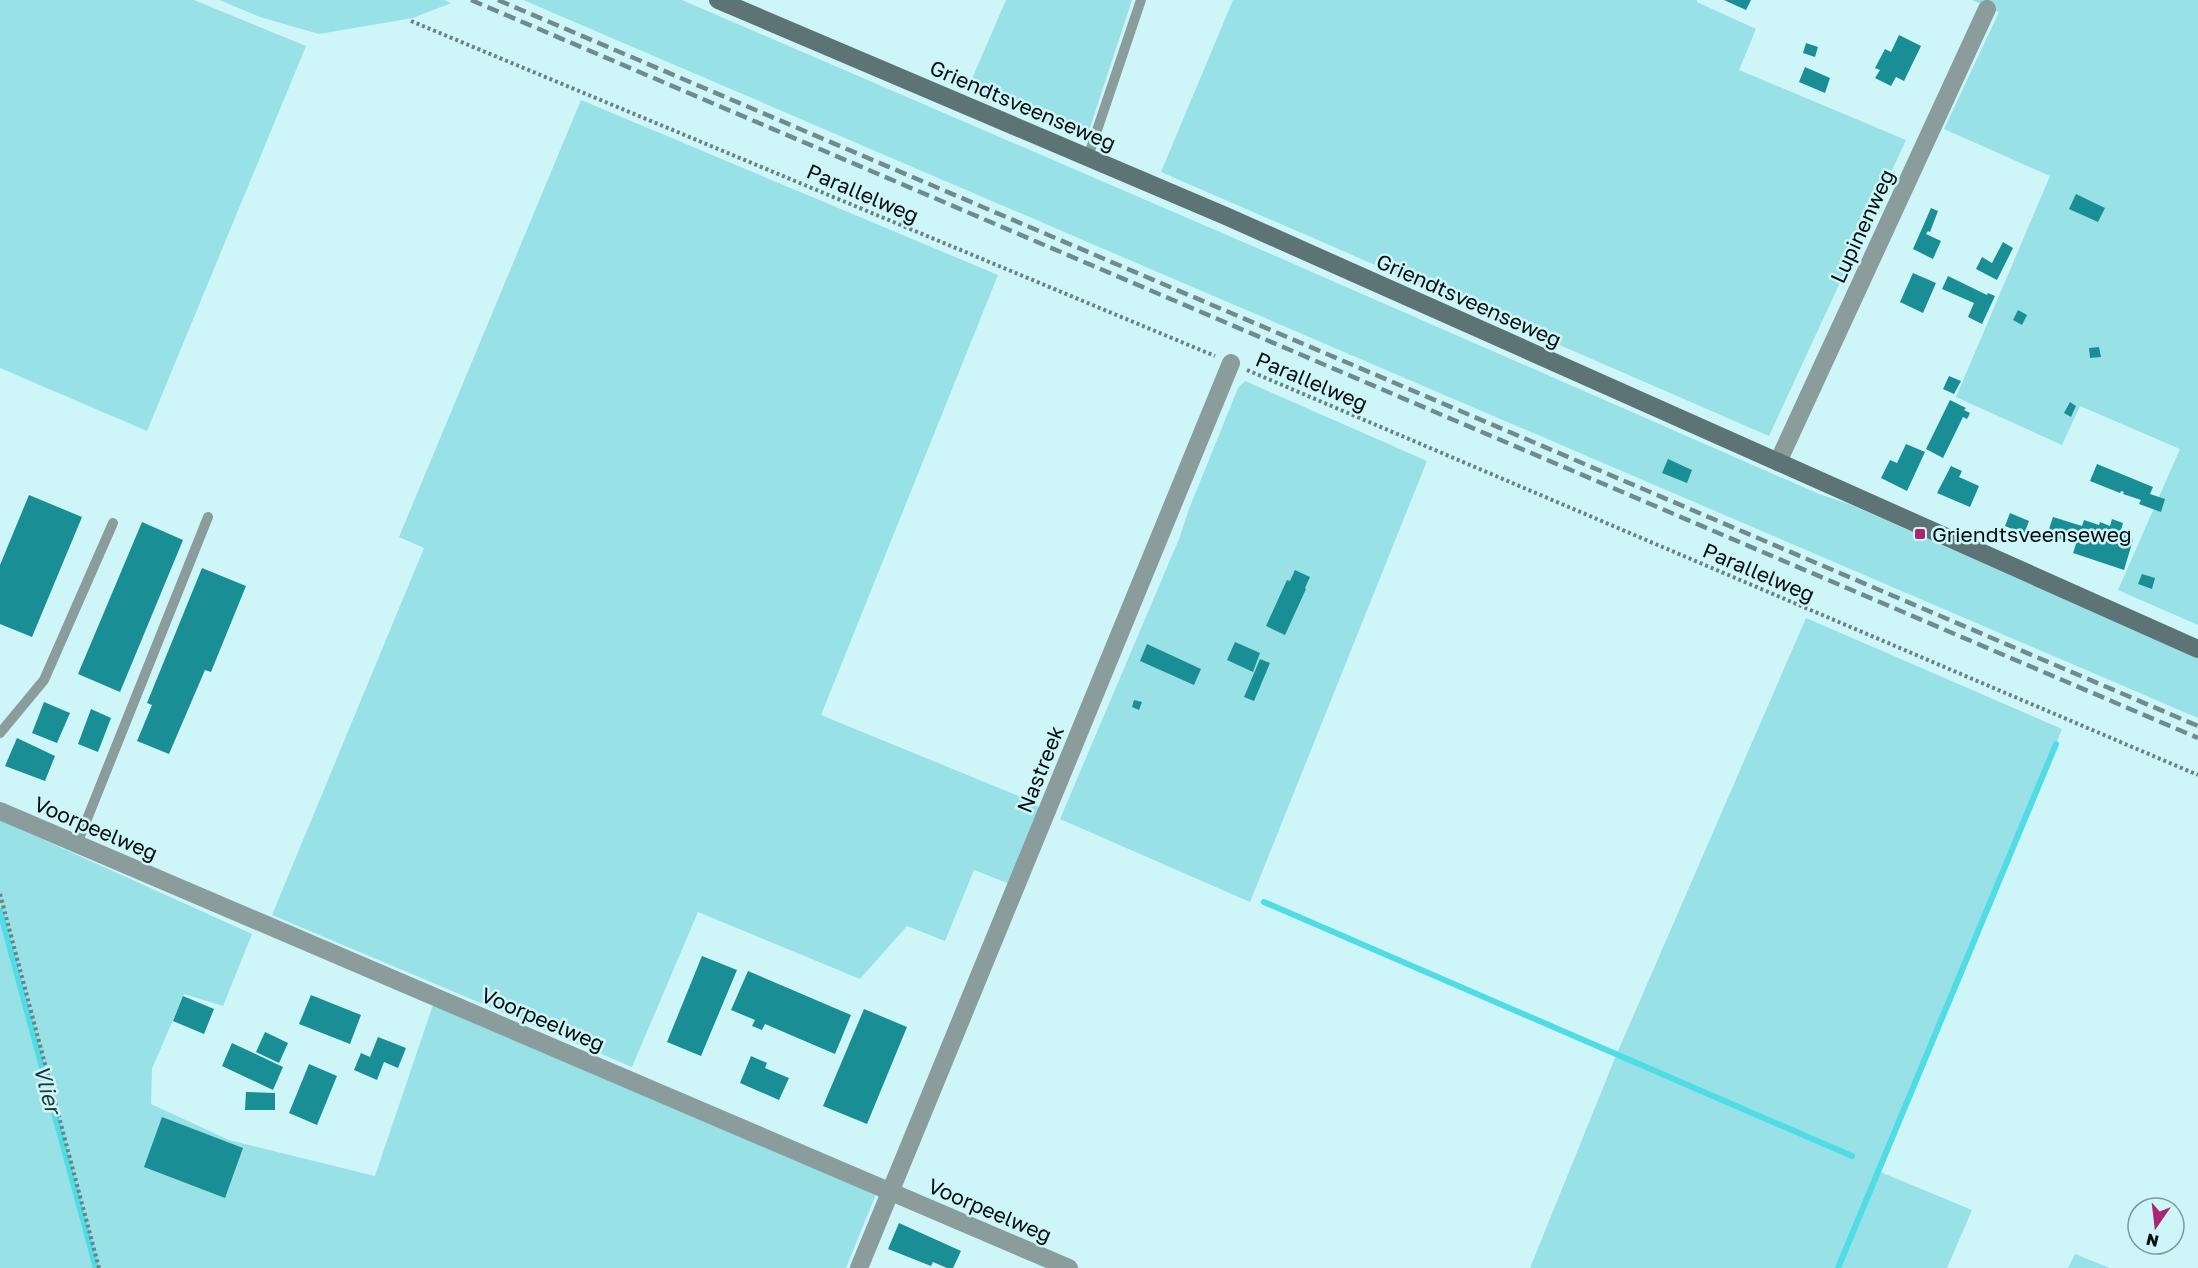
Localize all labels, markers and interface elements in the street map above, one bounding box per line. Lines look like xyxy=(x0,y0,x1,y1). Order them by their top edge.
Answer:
street label: Griendtsveenseweg xyxy=(926,54,1120,156)
street label: Parallelweg xyxy=(803,158,923,228)
street label: Lupinenweg xyxy=(1824,165,1900,287)
street label: Griendtsveenseweg xyxy=(1372,247,1566,353)
street label: Parallelweg xyxy=(1252,346,1372,416)
place label: Griendtsveenseweg xyxy=(1932,521,2132,547)
marker: Griendtsveenseweg xyxy=(1913,527,1927,541)
street label: Parallelweg xyxy=(1699,537,1819,607)
street label: Nastreek xyxy=(1011,722,1069,816)
street label: Voorpeelweg xyxy=(30,790,162,866)
street label: Voorpeelweg xyxy=(477,981,609,1057)
water label: Vlier xyxy=(29,1062,68,1119)
street label: Voorpeelweg xyxy=(924,1172,1056,1248)
north arrow xyxy=(2126,1196,2186,1256)
text: N xyxy=(2144,1229,2161,1252)

